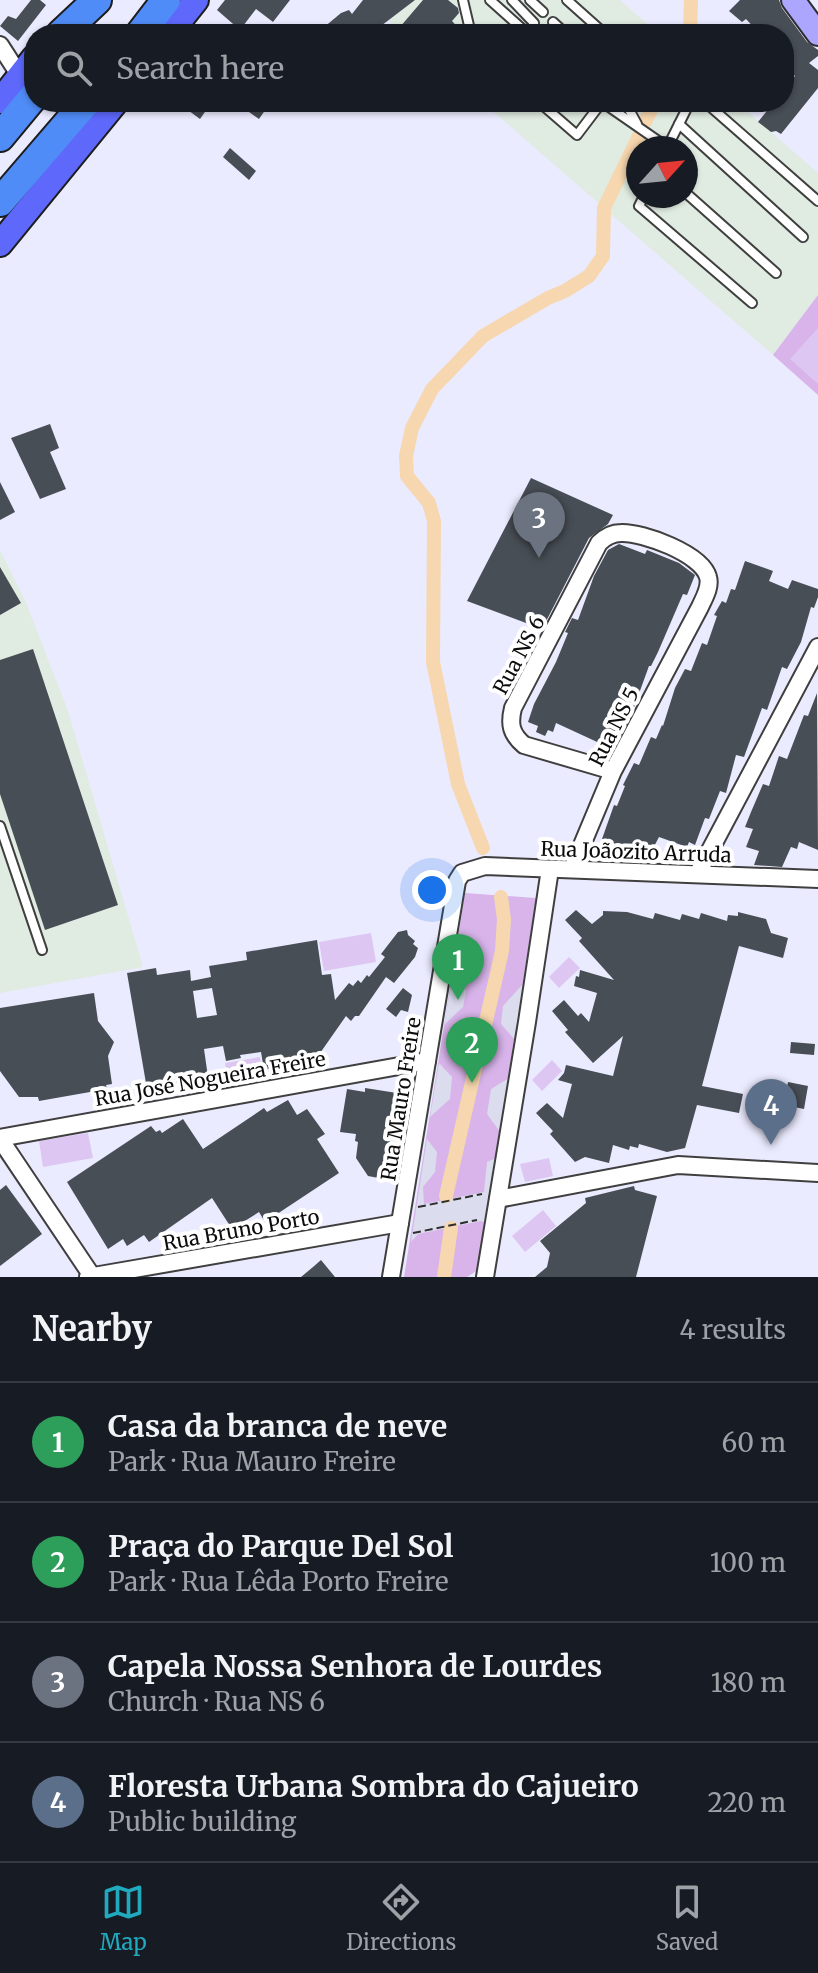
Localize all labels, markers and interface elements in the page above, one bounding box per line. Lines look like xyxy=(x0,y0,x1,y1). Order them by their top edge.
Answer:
search box xyxy=(24,24,794,112)
icon: search xyxy=(52,46,96,90)
text: Search here xyxy=(116,49,284,87)
north arrow xyxy=(626,136,698,208)
pin: 3 xyxy=(513,492,565,558)
street label: Rua NS 6 xyxy=(487,611,550,698)
street label: Rua NS 5 xyxy=(583,683,644,770)
street label: Rua Joãozito Arruda xyxy=(540,836,732,867)
your location xyxy=(412,870,452,910)
pin: 1 xyxy=(432,934,484,1000)
street label: Rua Mauro Freire xyxy=(375,1015,426,1182)
pin: 2 xyxy=(446,1017,498,1083)
street label: Rua José Nogueira Freire xyxy=(92,1046,327,1111)
pin: 4 xyxy=(745,1079,797,1145)
street label: Rua Bruno Porto xyxy=(161,1203,321,1256)
text: Nearby xyxy=(32,1308,152,1350)
text: 4 results xyxy=(679,1313,786,1346)
text: Casa da branca de neve xyxy=(108,1407,447,1445)
text: 1 xyxy=(52,1426,64,1459)
text: 60 m xyxy=(722,1426,786,1459)
text: Park · Rua Mauro Freire xyxy=(108,1445,396,1478)
text: Praça do Parque Del Sol xyxy=(108,1527,453,1565)
text: 2 xyxy=(50,1546,66,1579)
text: 100 m xyxy=(710,1546,786,1579)
text: Park · Rua Lêda Porto Freire xyxy=(108,1565,449,1598)
text: Capela Nossa Senhora de Lourdes xyxy=(108,1647,602,1685)
text: 3 xyxy=(51,1666,65,1699)
text: 180 m xyxy=(711,1666,786,1699)
text: Church · Rua NS 6 xyxy=(108,1685,325,1718)
text: Floresta Urbana Sombra do Cajueiro xyxy=(108,1767,639,1805)
text: 4 xyxy=(50,1786,66,1819)
text: 220 m xyxy=(707,1786,786,1819)
text: Public building xyxy=(108,1805,297,1838)
tab: Map xyxy=(100,1880,147,1956)
tab: Directions xyxy=(346,1880,456,1956)
tab: Saved xyxy=(656,1880,718,1956)

